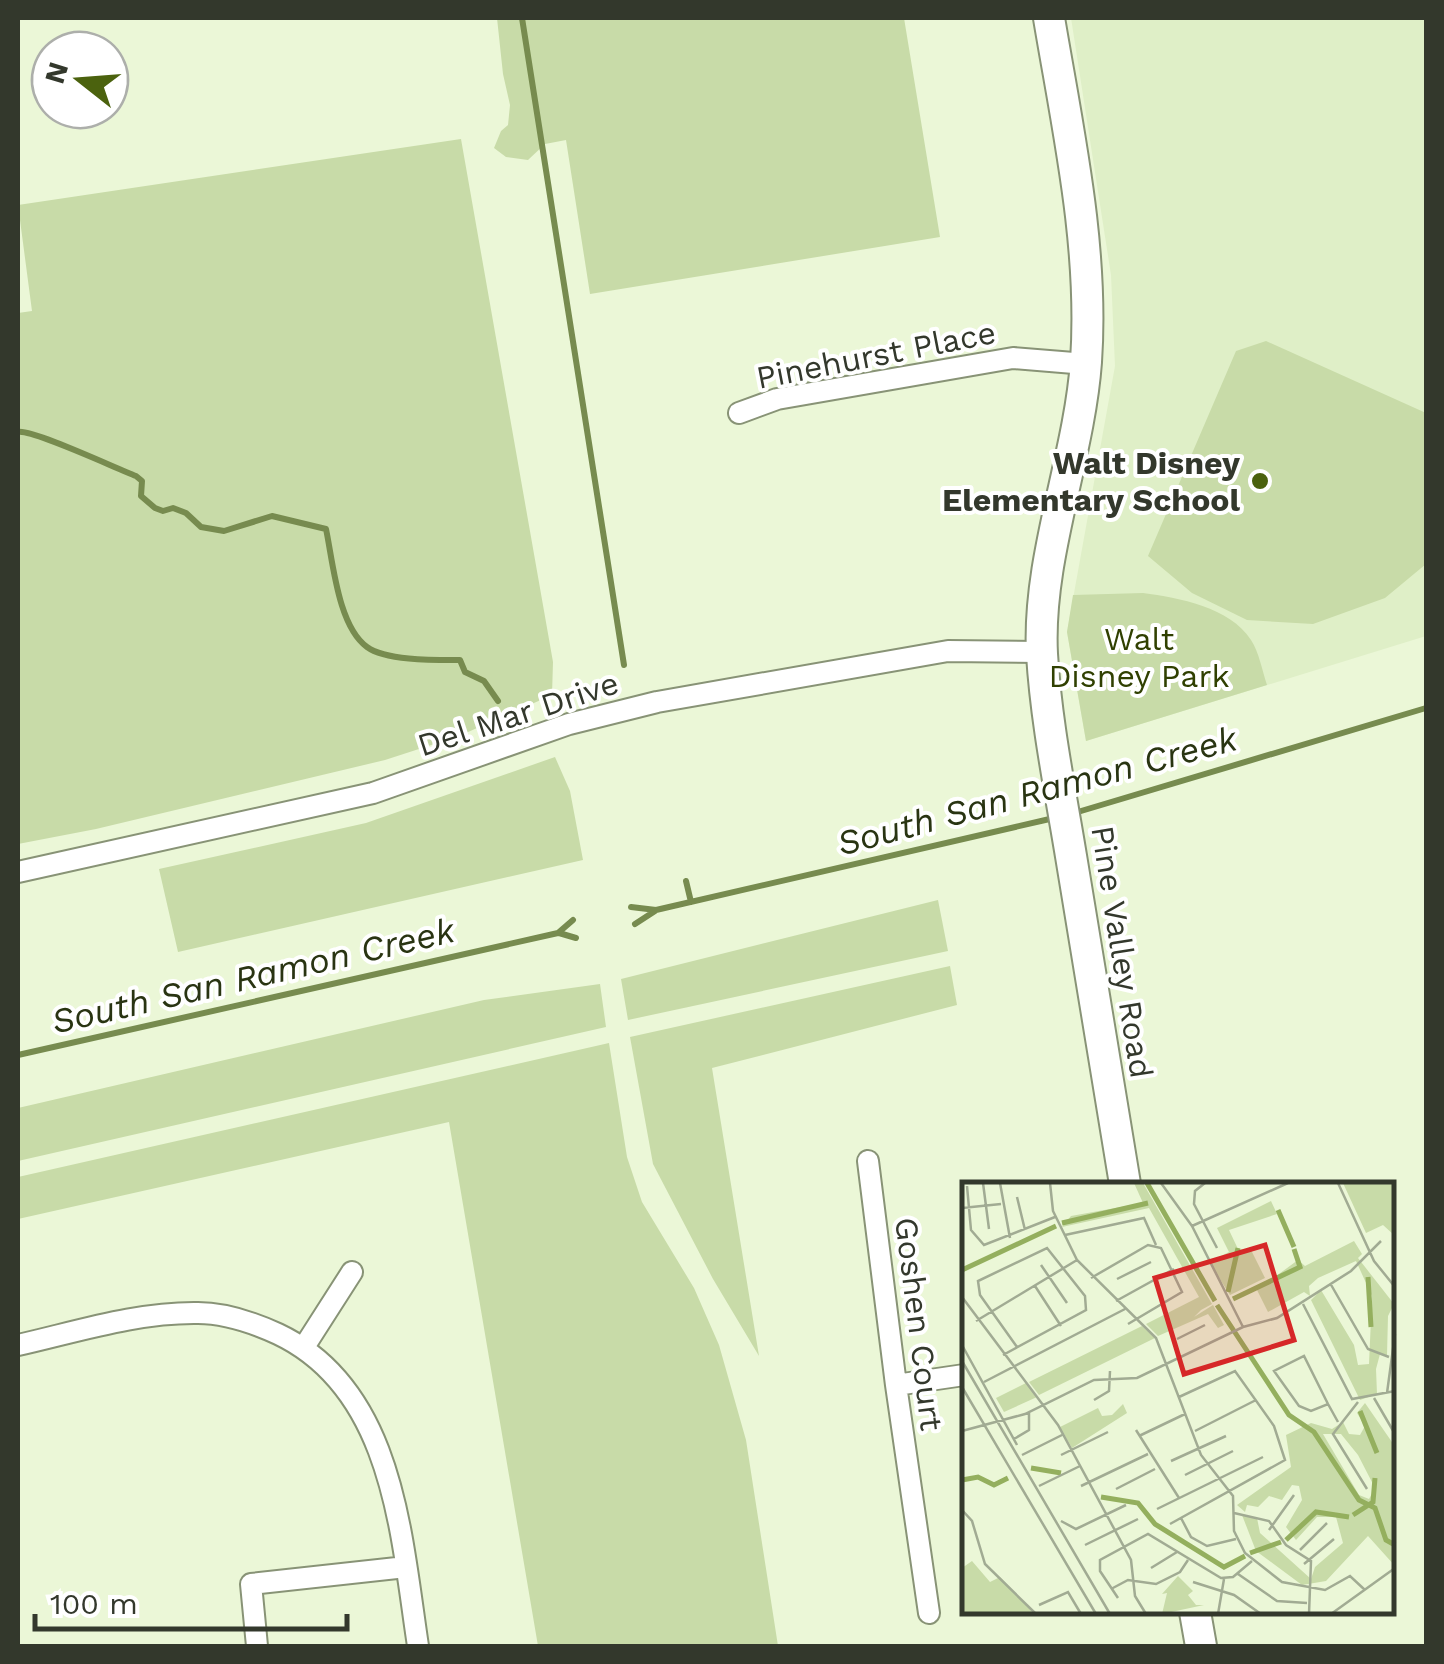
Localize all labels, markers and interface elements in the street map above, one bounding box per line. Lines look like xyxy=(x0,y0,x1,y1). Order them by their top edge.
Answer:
north arrow xyxy=(30,30,130,130)
text: N xyxy=(38,58,75,88)
street label: Pinehurst Place xyxy=(753,313,999,397)
place label: Walt Disney Elementary School xyxy=(942,444,1241,519)
marker: Walt Disney Elementary School xyxy=(1249,470,1271,492)
park label: Walt Disney Park xyxy=(1048,620,1230,695)
street label: Del Mar Drive xyxy=(413,664,623,764)
water label: South San Ramon Creek xyxy=(832,717,1242,865)
street label: Pine Valley Road xyxy=(1083,823,1161,1081)
water label: South San Ramon Creek xyxy=(47,909,460,1043)
inset map xyxy=(962,1182,1394,1614)
street label: Goshen Court xyxy=(887,1215,951,1433)
scale bar xyxy=(35,1569,348,1631)
text: 100 m xyxy=(50,1586,138,1621)

